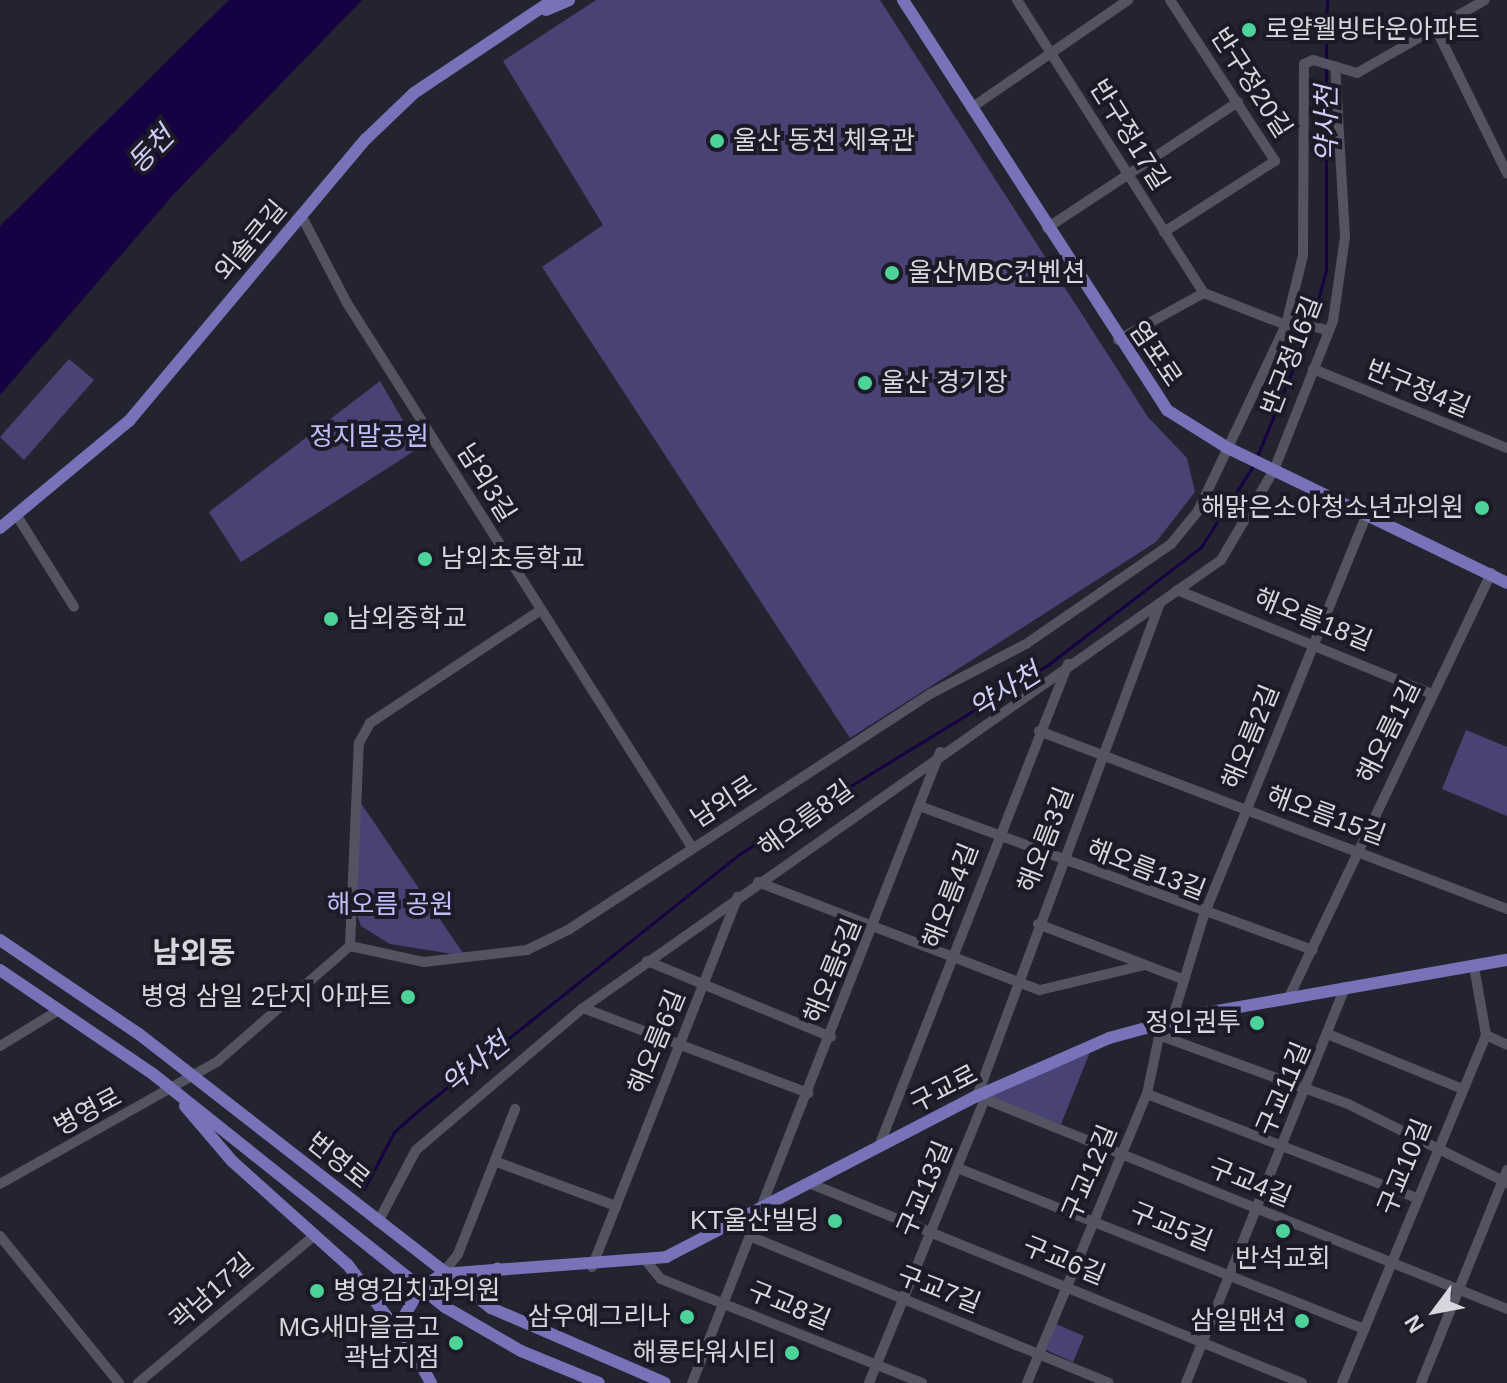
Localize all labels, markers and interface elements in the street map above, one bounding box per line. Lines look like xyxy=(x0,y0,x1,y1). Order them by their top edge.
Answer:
place label: 로얄웰빙타운아파트 xyxy=(1265,14,1480,46)
marker: 로얄웰빙타운아파트 xyxy=(1240,21,1258,39)
street label: 반구정20길 xyxy=(1204,22,1298,144)
street label: 반구정17길 xyxy=(1083,74,1175,196)
water label: 약사천 xyxy=(1310,85,1344,163)
water label: 동천 xyxy=(121,120,181,180)
place label: 울산 동천 체육관 xyxy=(733,125,915,157)
marker: 울산 동천 체육관 xyxy=(708,132,726,150)
street label: 외솔큰길 xyxy=(208,194,294,288)
place label: 울산MBC컨벤션 xyxy=(908,257,1085,289)
marker: 울산MBC컨벤션 xyxy=(883,264,901,282)
street label: 반구정16길 xyxy=(1255,292,1329,420)
street label: 염포로 xyxy=(1122,316,1188,392)
street label: 반구정4길 xyxy=(1361,354,1475,424)
place label: 울산 경기장 xyxy=(881,367,1008,399)
marker: 울산 경기장 xyxy=(856,374,874,392)
park label: 정지말공원 xyxy=(309,421,429,453)
street label: 남외3길 xyxy=(450,438,522,528)
place label: 해맑은소아청소년과의원 xyxy=(1201,492,1464,524)
marker: 해맑은소아청소년과의원 xyxy=(1471,497,1493,519)
place label: 남외초등학교 xyxy=(441,543,585,575)
marker: 남외초등학교 xyxy=(416,550,434,568)
street label: 해오름18길 xyxy=(1249,582,1377,658)
place label: 남외중학교 xyxy=(347,603,467,635)
marker: 남외중학교 xyxy=(322,610,340,628)
water label: 약사천 xyxy=(963,656,1047,726)
street label: 해오름1길 xyxy=(1351,676,1427,788)
street label: 해오름2길 xyxy=(1216,680,1286,794)
street label: 남외로 xyxy=(685,769,763,835)
street label: 해오름8길 xyxy=(752,774,860,864)
street label: 해오름15길 xyxy=(1262,780,1390,852)
street label: 해오름3길 xyxy=(1012,783,1080,897)
street label: 해오름13길 xyxy=(1082,833,1210,907)
street label: 해오름4길 xyxy=(917,839,985,953)
park label: 해오름 공원 xyxy=(327,889,453,921)
street label: 해오름5길 xyxy=(798,914,868,1028)
district label: 남외동 xyxy=(153,935,235,971)
place label: 병영 삼일 2단지 아파트 xyxy=(141,981,392,1013)
street label: 해오름6길 xyxy=(622,985,692,1099)
marker: 병영 삼일 2단지 아파트 xyxy=(399,988,417,1006)
place label: 정인권투 xyxy=(1145,1007,1241,1039)
marker: 정인권투 xyxy=(1248,1014,1266,1032)
water label: 약사천 xyxy=(435,1027,517,1101)
street label: 구교11길 xyxy=(1250,1037,1318,1141)
street label: 구교로 xyxy=(905,1059,983,1119)
street label: 병영로 xyxy=(49,1081,127,1143)
street label: 구교10길 xyxy=(1372,1114,1438,1220)
street label: 구교12길 xyxy=(1056,1121,1124,1225)
street label: 번영로 xyxy=(300,1126,376,1196)
street label: 구교13길 xyxy=(891,1137,959,1241)
street label: 구교4길 xyxy=(1204,1152,1296,1214)
street label: 구교5길 xyxy=(1125,1196,1217,1258)
place label: KT울산빌딩 xyxy=(690,1205,819,1237)
marker: KT울산빌딩 xyxy=(826,1212,844,1230)
marker: 반석교회 xyxy=(1274,1222,1292,1240)
street label: 구교6길 xyxy=(1018,1230,1110,1292)
place label: 반석교회 xyxy=(1235,1243,1331,1275)
street label: 곽남17길 xyxy=(164,1247,260,1337)
street label: 구교7길 xyxy=(893,1260,985,1320)
north arrow xyxy=(1395,1271,1475,1351)
place label: 병영김치과의원 xyxy=(333,1275,500,1307)
street label: 구교8길 xyxy=(743,1275,835,1337)
marker: 병영김치과의원 xyxy=(308,1282,326,1300)
place label: 삼우예그리나 xyxy=(527,1301,671,1333)
place label: 삼일맨션 xyxy=(1190,1305,1286,1337)
marker: 삼우예그리나 xyxy=(678,1308,696,1326)
text: N xyxy=(1399,1311,1429,1337)
place label: MG새마을금고 곽남지점 xyxy=(279,1312,440,1374)
marker: 삼일맨션 xyxy=(1293,1312,1311,1330)
marker: MG새마을금고 곽남지점 xyxy=(447,1334,465,1352)
place label: 해룡타워시티 xyxy=(632,1337,776,1369)
marker: 해룡타워시티 xyxy=(783,1344,801,1362)

